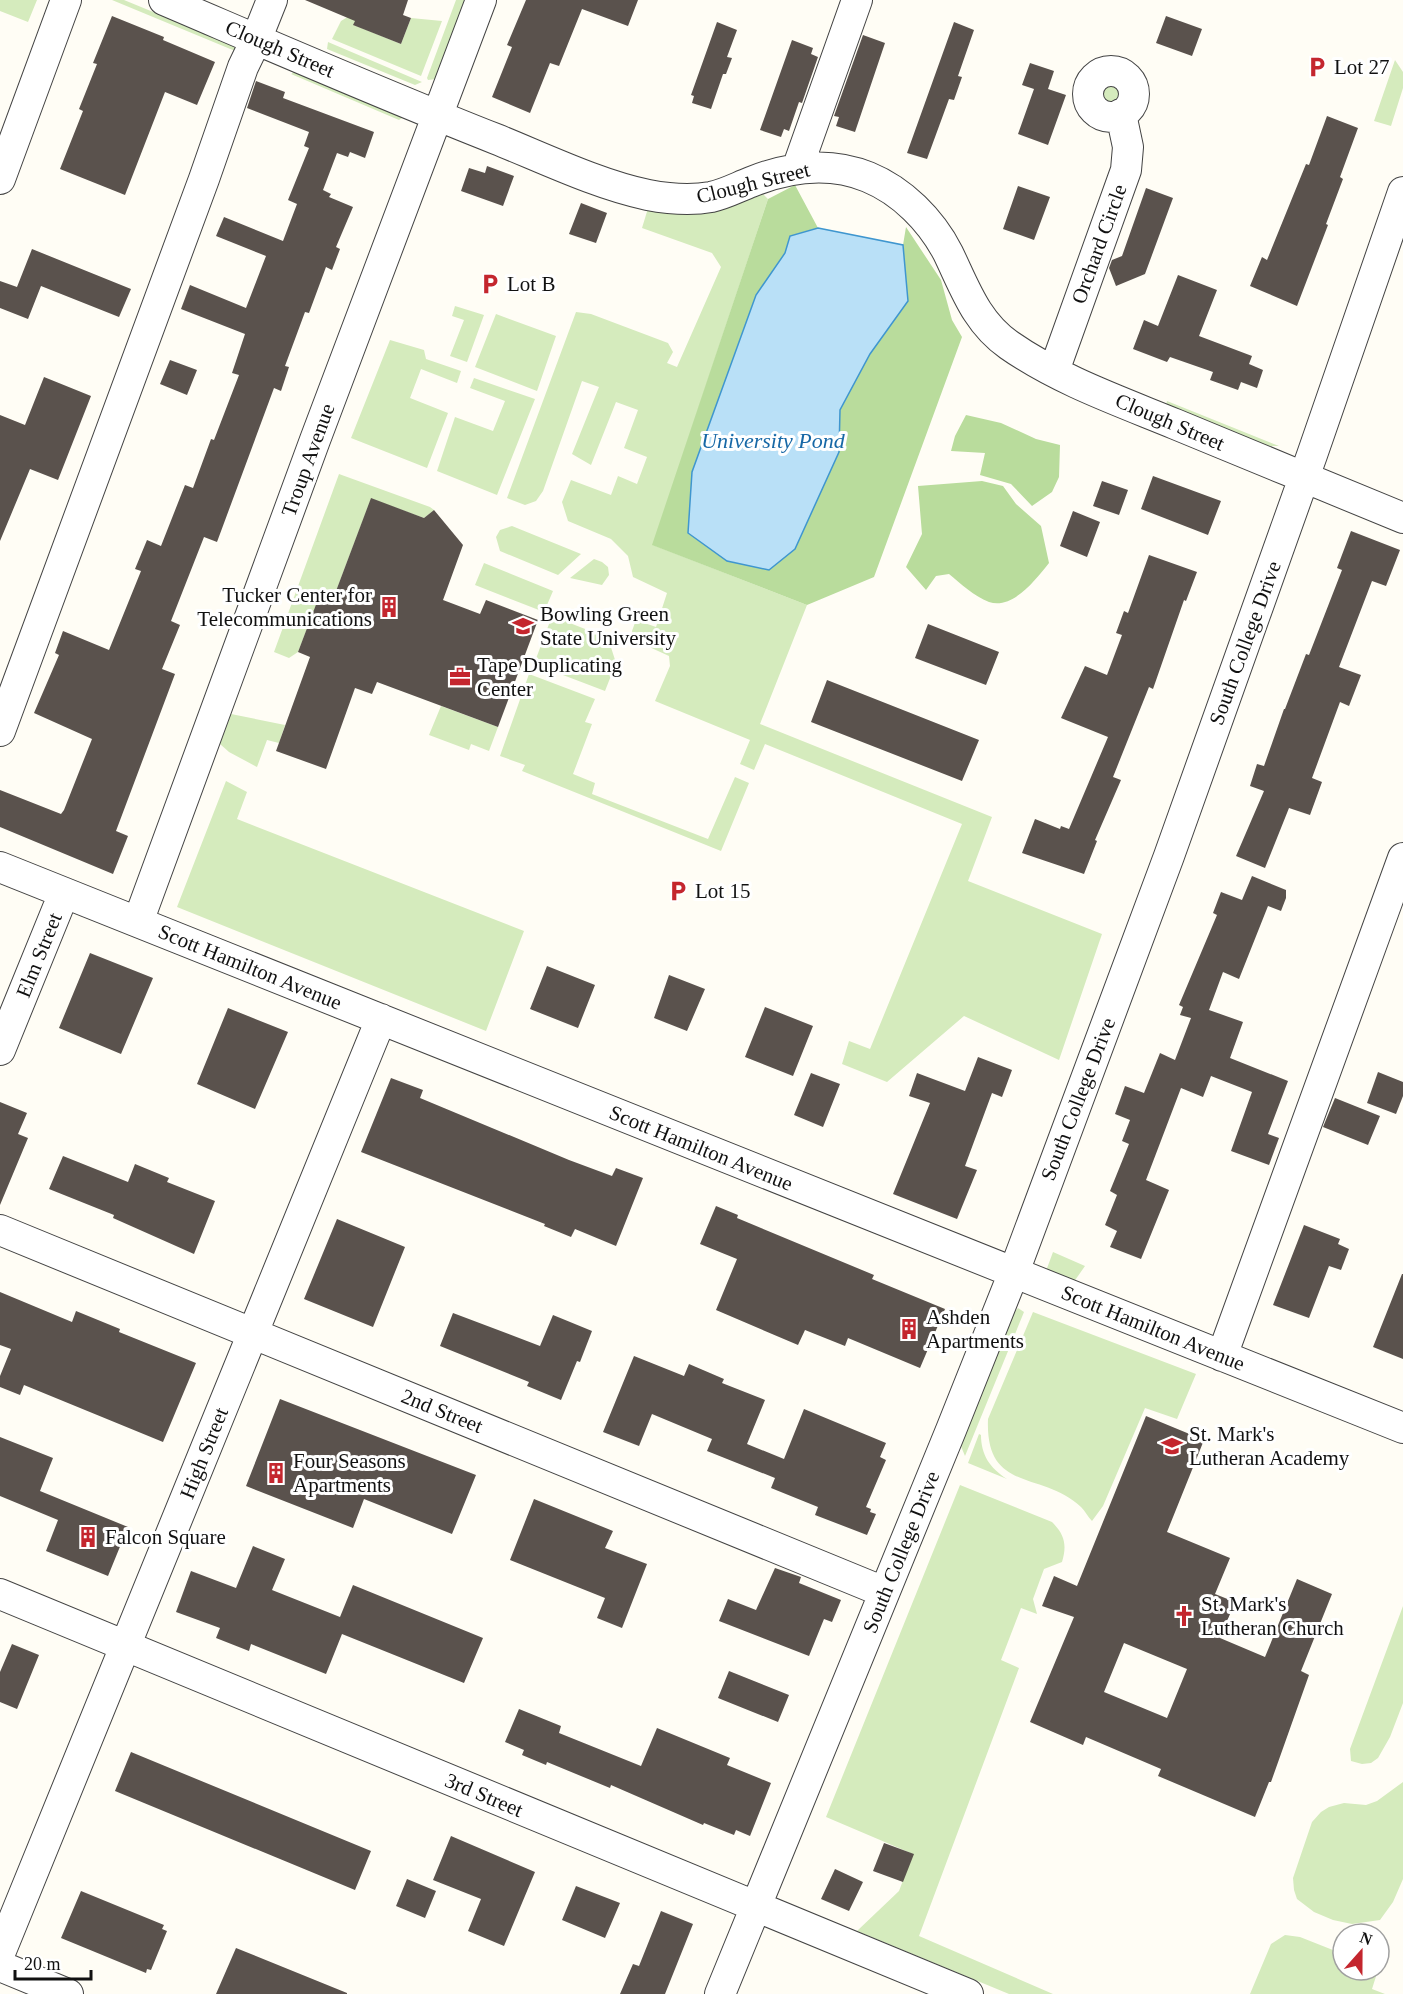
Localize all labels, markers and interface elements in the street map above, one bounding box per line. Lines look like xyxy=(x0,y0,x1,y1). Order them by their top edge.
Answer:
street label: Clough Street xyxy=(222,15,338,83)
parking icon: Lot 27 xyxy=(1305,55,1329,79)
place label: Lot 27 xyxy=(1334,55,1389,79)
street label: Clough Street xyxy=(694,157,812,209)
street label: Orchard Circle xyxy=(1066,181,1132,307)
parking icon: Lot B xyxy=(478,272,502,296)
place label: Lot B xyxy=(507,272,555,296)
street label: Clough Street xyxy=(1112,388,1228,456)
street label: Troup Avenue xyxy=(276,400,340,520)
water label: University Pond xyxy=(701,428,846,453)
street label: South College Drive xyxy=(1204,558,1286,728)
place label: Tucker Center for Telecommunications xyxy=(197,583,372,631)
building icon: Tucker Center for Telecommunications xyxy=(377,595,401,619)
place label: Bowling Green State University xyxy=(540,602,676,650)
school or university icon: Bowling Green State University xyxy=(511,614,535,638)
place label: Tape Duplicating Center xyxy=(477,653,622,701)
office icon: Tape Duplicating Center xyxy=(448,665,472,689)
parking icon: Lot 15 xyxy=(666,879,690,903)
place label: Lot 15 xyxy=(695,879,750,903)
street label: Elm Street xyxy=(11,909,67,1001)
street label: Scott Hamilton Avenue xyxy=(155,919,345,1015)
street label: South College Drive xyxy=(1036,1014,1120,1184)
street label: Scott Hamilton Avenue xyxy=(606,1100,796,1196)
street label: Scott Hamilton Avenue xyxy=(1058,1280,1248,1376)
place label: Ashden Apartments xyxy=(926,1305,1024,1353)
building icon: Ashden Apartments xyxy=(897,1317,921,1341)
street label: 2nd Street xyxy=(398,1384,486,1438)
street label: High Street xyxy=(175,1404,233,1502)
place label: St. Mark's Lutheran Academy xyxy=(1189,1422,1350,1470)
school or university icon: St. Mark's Lutheran Academy xyxy=(1160,1434,1184,1458)
place label: Four Seasons Apartments xyxy=(293,1449,406,1497)
building icon: Four Seasons Apartments xyxy=(264,1461,288,1485)
street label: South College Drive xyxy=(858,1467,944,1637)
building icon: Falcon Square xyxy=(76,1525,100,1549)
place label: Falcon Square xyxy=(105,1525,226,1549)
place label: St. Mark's Lutheran Church xyxy=(1201,1592,1344,1640)
church icon: St. Mark's Lutheran Church xyxy=(1172,1604,1196,1628)
street label: 3rd Street xyxy=(441,1768,527,1822)
north arrow xyxy=(1331,1922,1391,1982)
text: N xyxy=(1358,1928,1375,1949)
scale bar xyxy=(15,1943,92,1981)
text: 20 m xyxy=(24,1954,61,1974)

